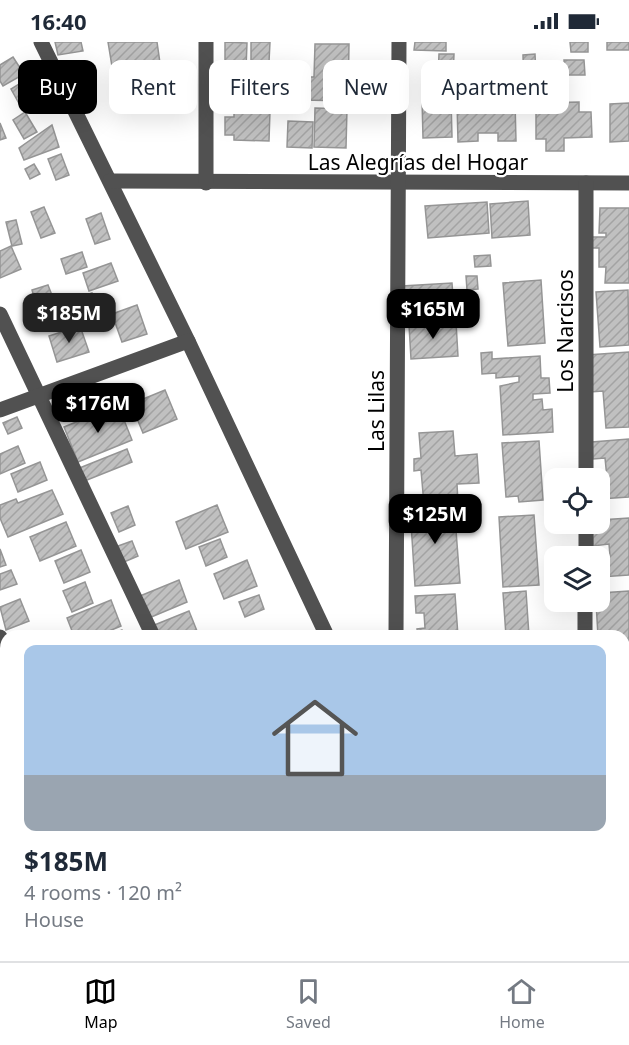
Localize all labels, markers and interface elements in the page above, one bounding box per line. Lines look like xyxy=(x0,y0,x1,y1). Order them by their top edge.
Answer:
text: 16:40 xyxy=(30,6,87,36)
chip: Buy xyxy=(18,60,97,114)
chip: Rent xyxy=(109,60,197,114)
chip: Filters xyxy=(209,60,311,114)
chip: New xyxy=(323,60,409,114)
chip: Apartment xyxy=(421,60,569,114)
street label: Las Alegrías del Hogar xyxy=(308,148,529,176)
street label: Los Narcisos xyxy=(551,269,579,393)
pin: $165M xyxy=(391,289,475,340)
pin: $185M xyxy=(27,293,111,344)
text: $165M xyxy=(401,295,465,322)
text: $185M xyxy=(37,299,101,326)
street label: Las Lilas xyxy=(362,370,390,452)
pin: $176M xyxy=(56,383,140,434)
text: $176M xyxy=(66,389,130,416)
map controls xyxy=(544,468,610,612)
button: locate xyxy=(544,468,610,534)
pin: $125M xyxy=(393,494,477,545)
text: $125M xyxy=(403,500,467,527)
button: layers xyxy=(544,546,610,612)
icon: home xyxy=(261,684,369,792)
text: $185M xyxy=(24,843,108,879)
text: 4 rooms · 120 m² xyxy=(24,879,182,906)
text: House xyxy=(24,906,84,933)
tab: Map xyxy=(84,975,118,1033)
tab: Saved xyxy=(286,975,331,1033)
tab: Home xyxy=(499,975,545,1033)

